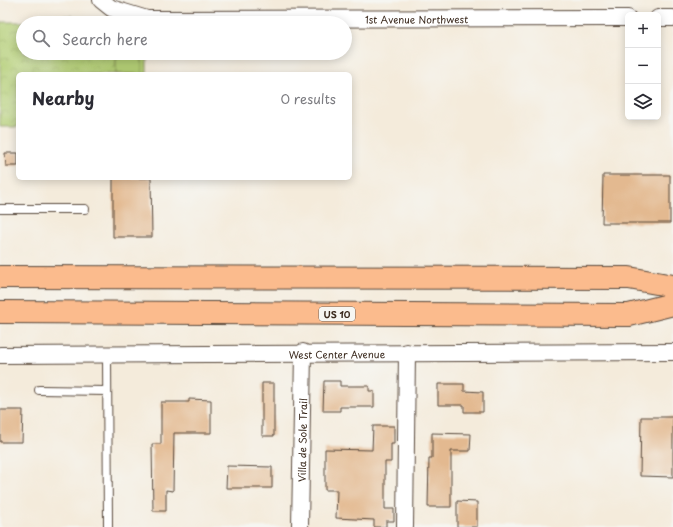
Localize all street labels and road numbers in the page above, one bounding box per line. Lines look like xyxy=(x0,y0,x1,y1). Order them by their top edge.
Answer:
street label: 1st Avenue Northwest xyxy=(365,11,468,26)
road number: US 10 xyxy=(319,307,355,321)
street label: West Center Avenue xyxy=(289,346,386,361)
street label: Villa de Sole Trail xyxy=(293,398,310,482)

